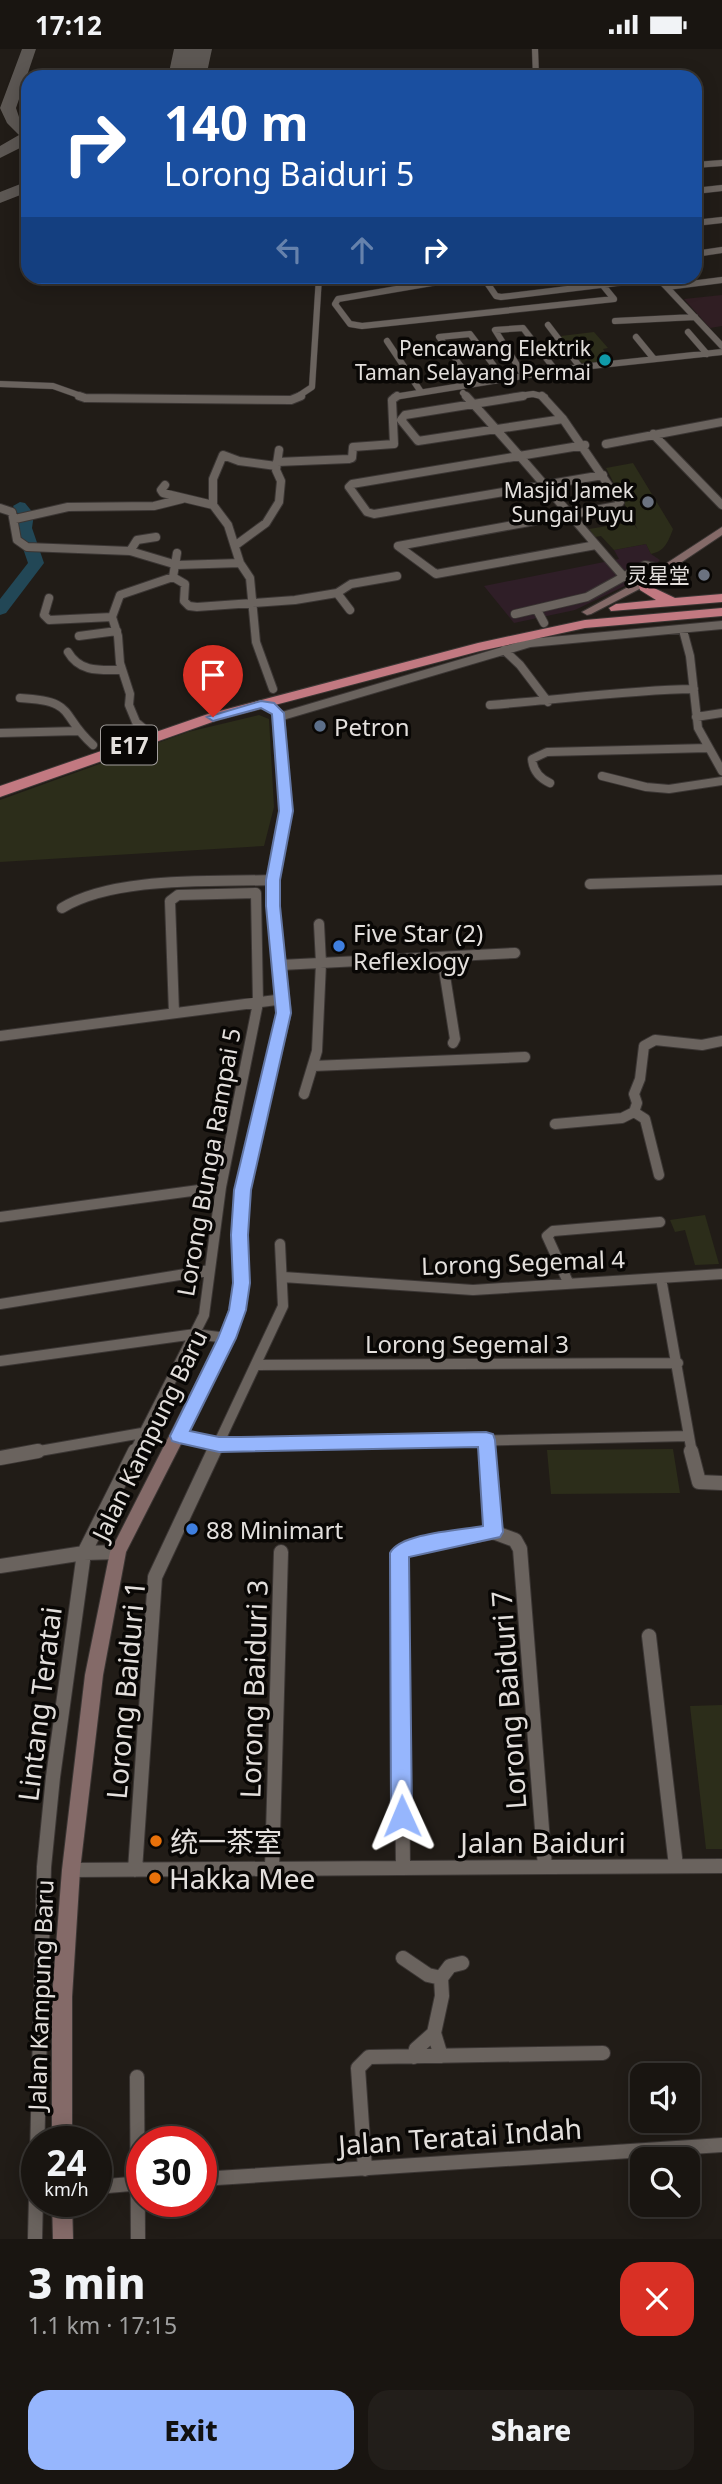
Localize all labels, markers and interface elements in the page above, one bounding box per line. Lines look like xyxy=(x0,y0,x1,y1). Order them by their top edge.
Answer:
text: 17:12 xyxy=(35,7,102,43)
text: 140 m xyxy=(164,89,309,155)
icon: right xyxy=(49,98,140,189)
text: Lorong Baiduri 5 xyxy=(164,152,414,195)
icon: left xyxy=(270,231,308,269)
icon: ahead xyxy=(343,231,381,269)
icon: right xyxy=(416,231,454,269)
place label: Pencawang Elektrik Taman Selayang Permai xyxy=(355,334,592,386)
marker: Pencawang Elektrik Taman Selayang Permai xyxy=(597,352,613,368)
place label: Masjid Jamek Sungai Puyu xyxy=(504,476,635,528)
marker: Masjid Jamek Sungai Puyu xyxy=(640,494,656,510)
place label: 灵星堂 xyxy=(627,561,690,589)
marker: 灵星堂 xyxy=(696,567,712,583)
pin xyxy=(183,645,243,717)
icon: arrive xyxy=(194,656,232,694)
place label: Petron xyxy=(334,710,410,743)
marker: Petron xyxy=(312,718,328,734)
road number: E17 xyxy=(101,725,157,765)
place label: Five Star (2) Reflexlogy xyxy=(353,916,483,977)
marker: Five Star (2) Reflexlogy xyxy=(331,938,347,954)
street label: Lorong Bunga Rampai 5 xyxy=(168,1025,248,1299)
street label: Lorong Segemal 4 xyxy=(421,1242,626,1282)
street label: Jalan Kampung Baru xyxy=(83,1324,214,1548)
street label: Lorong Segemal 3 xyxy=(365,1327,569,1360)
place label: 88 Minimart xyxy=(206,1513,343,1546)
marker: 88 Minimart xyxy=(184,1521,200,1537)
street label: Lorong Baiduri 1 xyxy=(97,1579,153,1801)
street label: Lorong Baiduri 3 xyxy=(230,1579,276,1799)
street label: Lorong Baiduri 7 xyxy=(481,1589,535,1811)
street label: Lintang Teratai xyxy=(8,1604,70,1804)
position arrow xyxy=(365,1779,439,1853)
place label: 统一茶室 xyxy=(170,1822,282,1860)
street label: Jalan Baiduri xyxy=(457,1823,626,1861)
marker: 统一茶室 xyxy=(148,1833,164,1849)
place label: Hakka Mee xyxy=(169,1859,315,1897)
marker: Hakka Mee xyxy=(147,1870,163,1886)
street label: Jalan Kampung Baru xyxy=(19,1879,61,2113)
map controls xyxy=(630,2063,700,2217)
button: sound xyxy=(630,2063,700,2133)
street label: Jalan Teratai Indah xyxy=(334,2109,583,2164)
speed limit sign: 30 xyxy=(126,2126,217,2217)
text: 24 xyxy=(46,2139,87,2186)
button: search xyxy=(630,2147,700,2217)
text: km/h xyxy=(44,2177,89,2201)
text: 3 min xyxy=(28,2254,145,2311)
button: close xyxy=(620,2262,694,2336)
text: 1.1 km · 17:15 xyxy=(28,2309,177,2341)
button: Exit xyxy=(28,2390,354,2470)
button: Share xyxy=(368,2390,694,2470)

